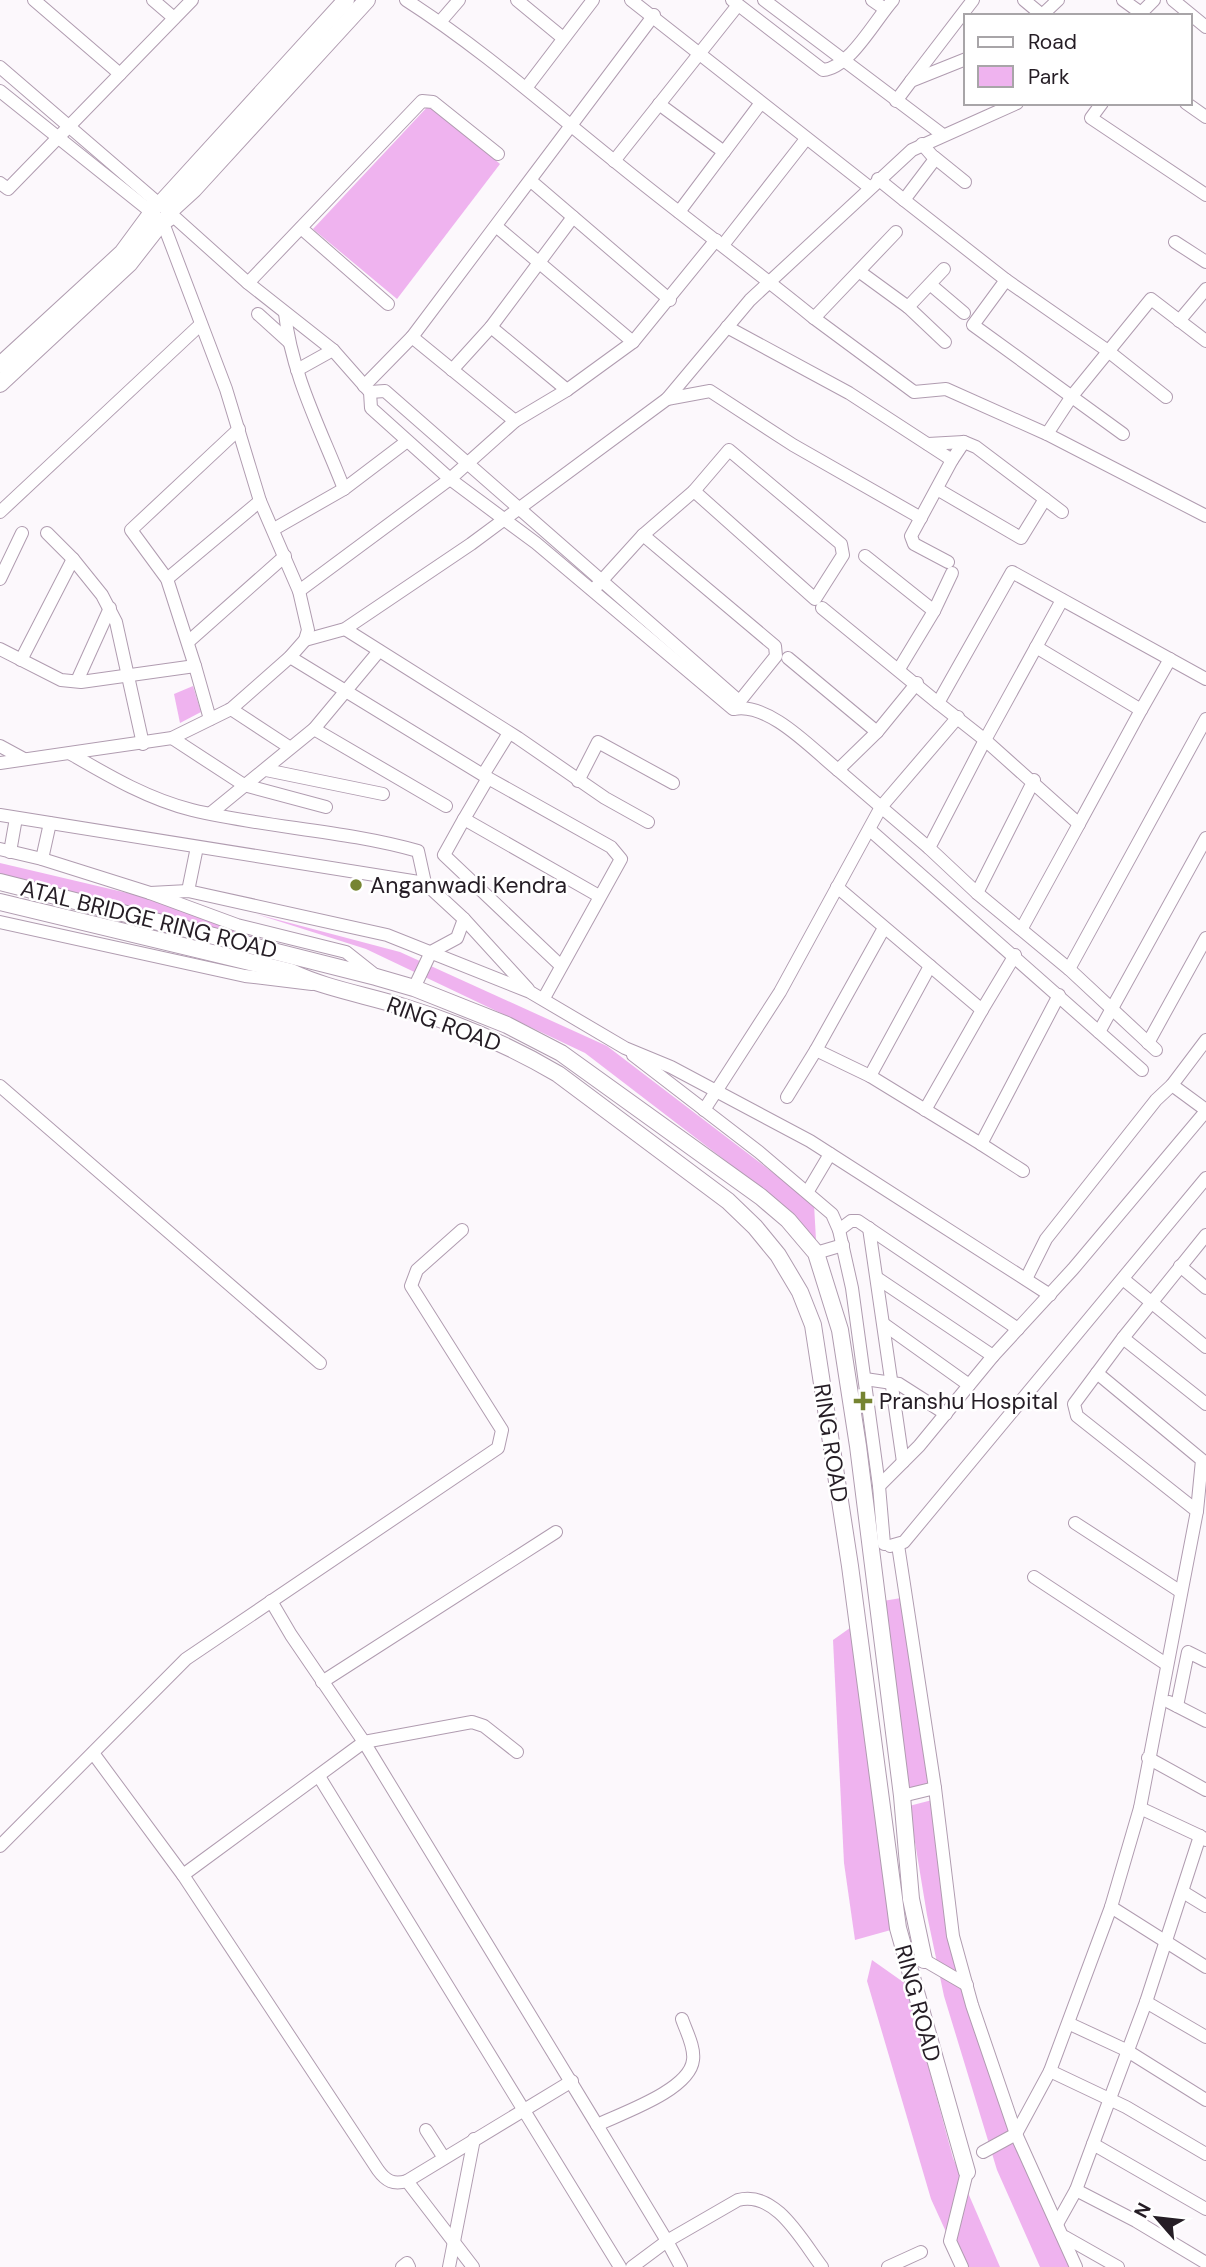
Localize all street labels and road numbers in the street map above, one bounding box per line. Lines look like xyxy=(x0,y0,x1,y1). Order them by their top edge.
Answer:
street label: ATAL BRIDGE RING ROAD xyxy=(18,873,280,965)
street label: RING ROAD xyxy=(383,989,505,1059)
street label: RING ROAD xyxy=(807,1381,855,1505)
street label: RING ROAD xyxy=(888,1941,948,2065)

